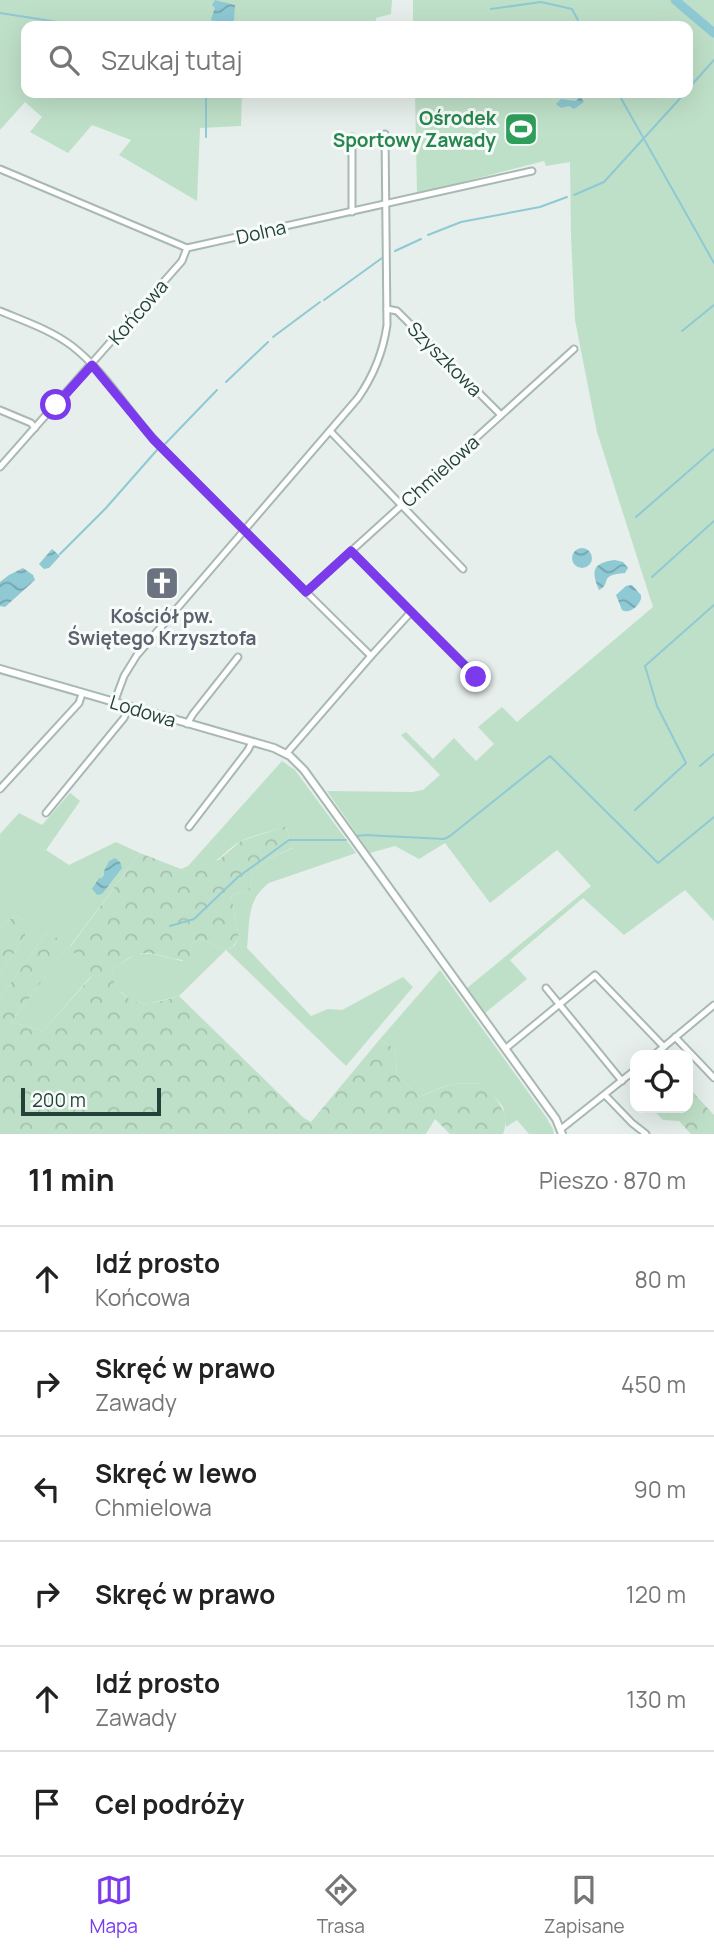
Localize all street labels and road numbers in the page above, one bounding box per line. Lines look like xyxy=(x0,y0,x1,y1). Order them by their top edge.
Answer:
street label: Dolna xyxy=(234,214,288,250)
street label: Końcowa xyxy=(102,274,174,350)
street label: Szyszkowa xyxy=(402,316,488,402)
street label: Chmielowa xyxy=(395,429,485,513)
street label: Lodowa xyxy=(107,689,179,733)

